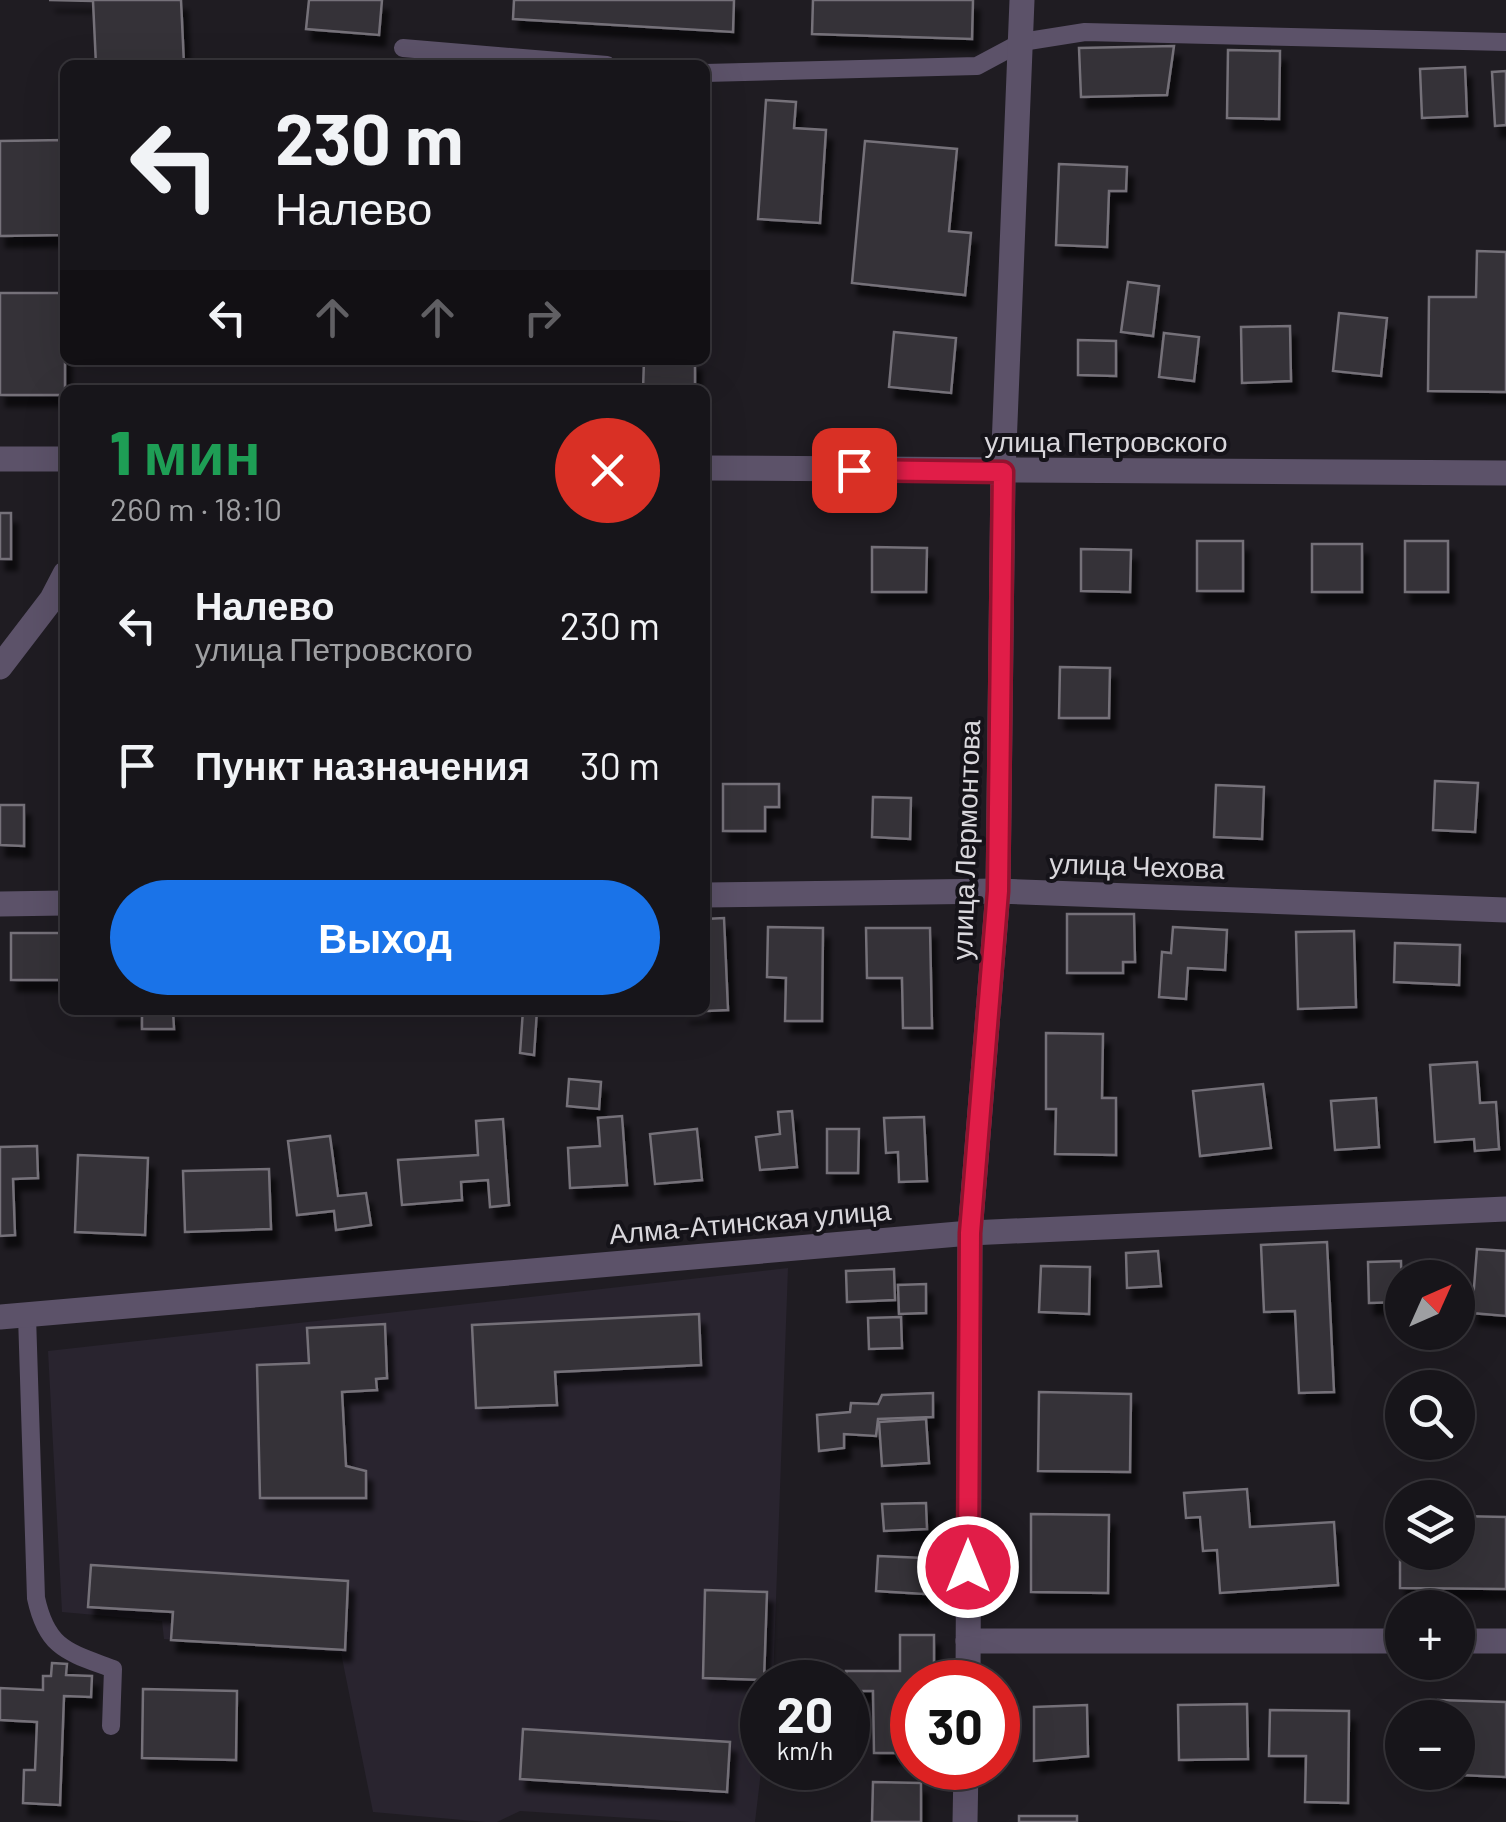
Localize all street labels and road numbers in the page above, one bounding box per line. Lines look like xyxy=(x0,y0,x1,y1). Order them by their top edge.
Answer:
street label: улица Петровского xyxy=(984,424,1228,458)
street label: улица Лермонтова xyxy=(944,719,986,961)
street label: улица Чехова xyxy=(1049,845,1226,885)
street label: Алма-Атинская улица xyxy=(607,1192,893,1250)

